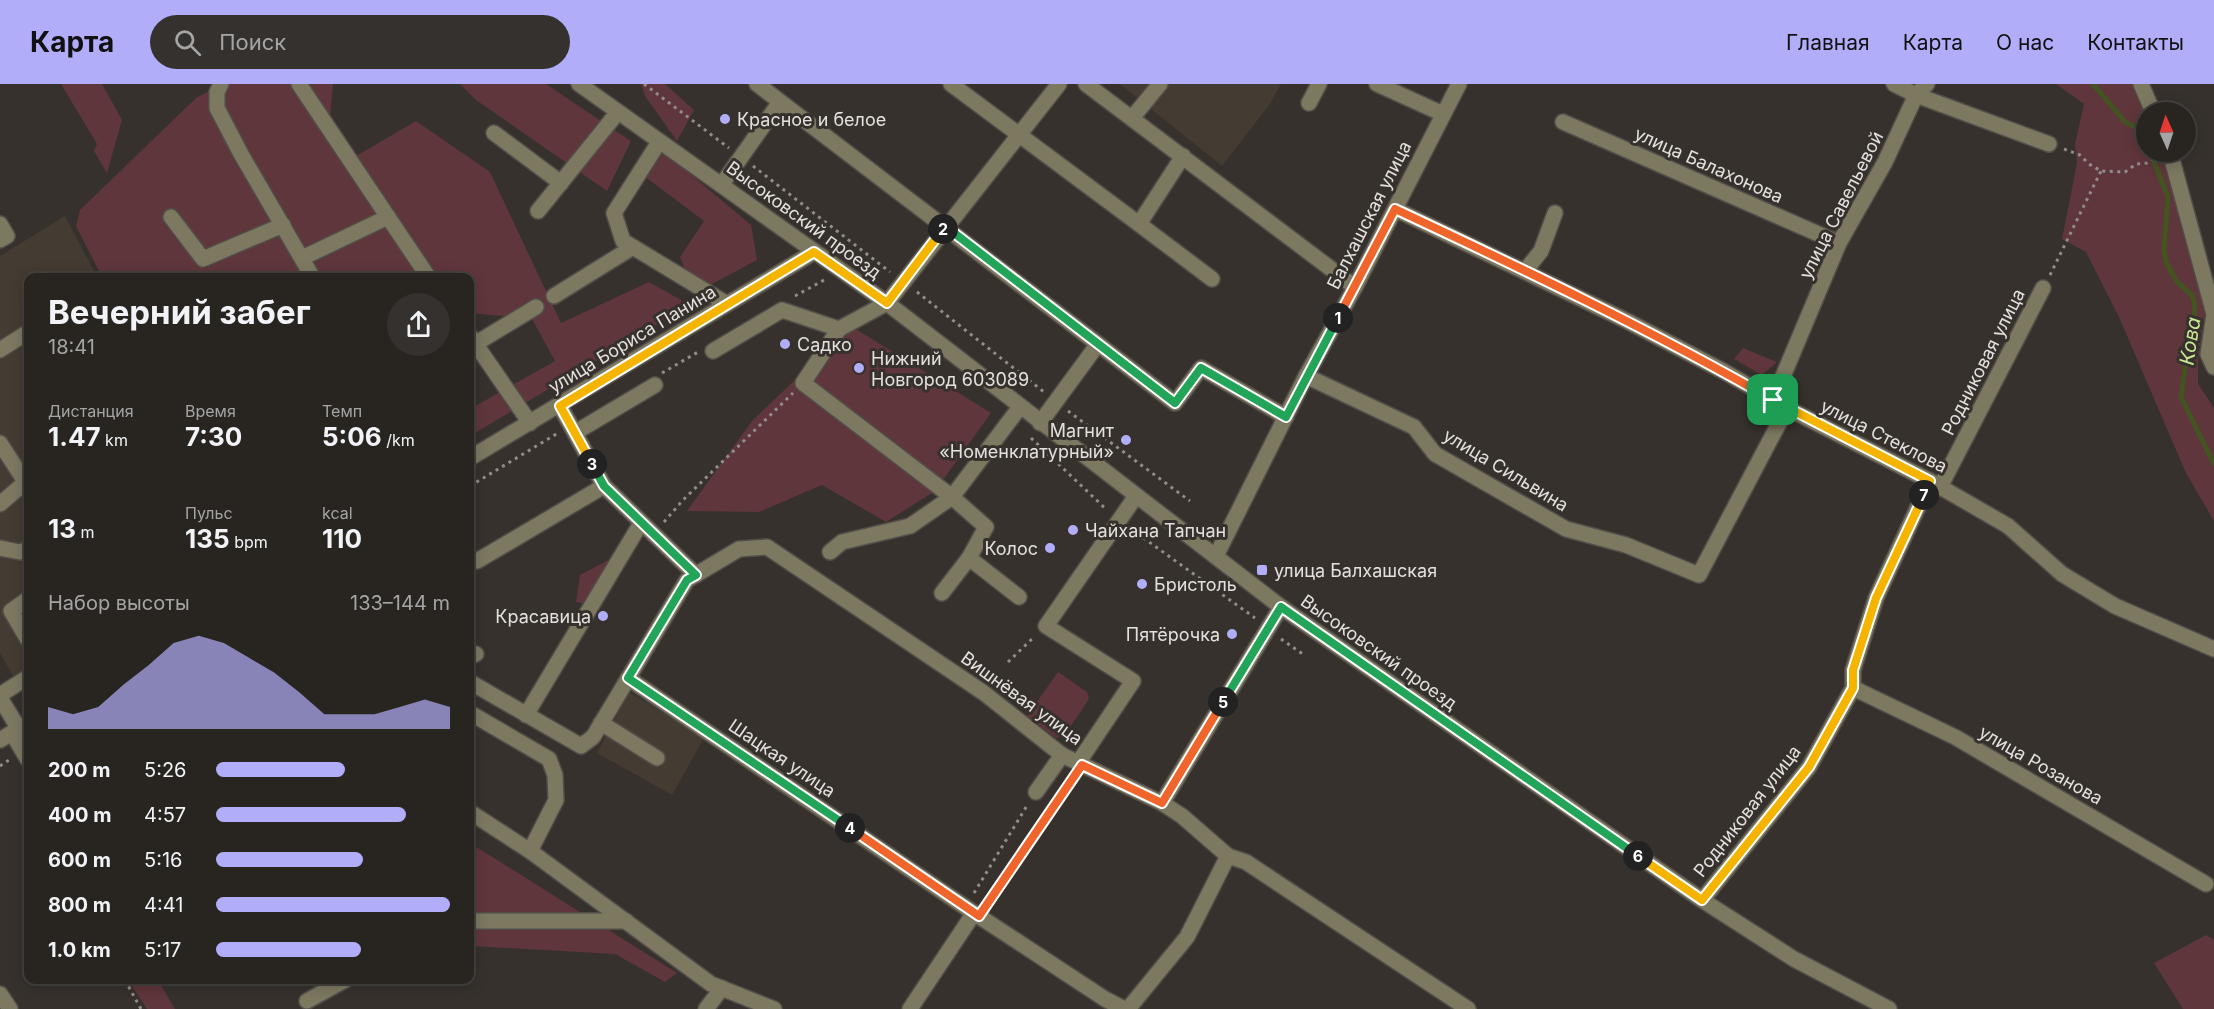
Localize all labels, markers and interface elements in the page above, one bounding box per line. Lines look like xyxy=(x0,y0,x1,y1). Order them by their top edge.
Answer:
search box xyxy=(150,15,570,69)
text: Карта xyxy=(30,25,114,59)
icon: search xyxy=(171,26,204,59)
text: Поиск xyxy=(219,29,286,55)
text: Главная xyxy=(1786,30,1870,55)
text: Карта xyxy=(1903,30,1963,55)
text: О нас xyxy=(1996,30,2054,55)
text: Контакты xyxy=(2087,30,2184,55)
north arrow xyxy=(2136,102,2196,162)
map controls xyxy=(2136,102,2196,162)
place label: Красное и белое xyxy=(737,109,886,130)
marker: Красное и белое xyxy=(718,112,732,126)
street label: улица Балахонова xyxy=(1631,123,1787,207)
street label: улица Савельевой xyxy=(1795,128,1887,282)
street label: Балхашская улица xyxy=(1323,138,1415,292)
street label: Высоковский проезд xyxy=(723,157,885,283)
pin: 2 xyxy=(928,214,958,244)
text: 2 xyxy=(938,219,948,239)
street label: улица Бориса Панина xyxy=(545,281,719,397)
street label: Родниковая улица xyxy=(1937,285,2029,439)
text: Вечерний забег xyxy=(48,292,311,332)
button: share xyxy=(387,293,450,356)
pin: 1 xyxy=(1323,303,1353,333)
text: 1 xyxy=(1335,308,1341,328)
water label: Кова xyxy=(2174,315,2206,367)
place label: Садко xyxy=(797,334,852,355)
text: 18:41 xyxy=(48,335,95,359)
marker: Садко xyxy=(778,337,792,351)
place label: Нижний Новгород 603089 xyxy=(871,348,1029,390)
marker: Нижний Новгород 603089 xyxy=(852,361,866,375)
pin xyxy=(1747,374,1798,425)
icon: arrive xyxy=(1756,383,1789,416)
street label: улица Стеклова xyxy=(1817,395,1951,477)
text: Дистанция xyxy=(48,401,134,421)
text: Время xyxy=(185,401,236,421)
text: Темп xyxy=(322,401,362,421)
place label: Магнит «Номенклатурный» xyxy=(939,420,1115,462)
text: 1.47 xyxy=(48,421,101,452)
text: 7:30 xyxy=(185,421,242,452)
text: 5:06 xyxy=(322,421,382,452)
street label: улица Сильвина xyxy=(1440,424,1572,516)
text: km xyxy=(101,430,128,450)
text: /km xyxy=(382,430,415,450)
marker: Магнит «Номенклатурный» xyxy=(1119,433,1133,447)
pin: 3 xyxy=(577,449,607,479)
text: 3 xyxy=(587,454,597,474)
pin: 7 xyxy=(1909,480,1939,510)
text: 7 xyxy=(1919,485,1929,505)
text: Пульс xyxy=(185,503,233,523)
text: kcal xyxy=(322,503,353,523)
text: 13 xyxy=(48,513,76,544)
place label: Чайхана Тапчан xyxy=(1085,520,1226,541)
text: m xyxy=(76,522,95,542)
text: 135 xyxy=(185,523,230,554)
text: 110 xyxy=(322,523,362,554)
marker: Чайхана Тапчан xyxy=(1066,523,1080,537)
text: bpm xyxy=(230,532,268,552)
place label: Колос xyxy=(984,538,1038,559)
marker: Колос xyxy=(1043,541,1057,555)
place label: улица Балхашская xyxy=(1274,560,1437,581)
marker: улица Балхашская xyxy=(1255,563,1269,577)
place label: Бристоль xyxy=(1154,574,1237,595)
marker: Бристоль xyxy=(1135,577,1149,591)
street label: Высоковский проезд xyxy=(1297,590,1461,714)
text: Набор высоты xyxy=(48,591,190,615)
text: 133–144 m xyxy=(350,591,450,615)
place label: Красавица xyxy=(495,606,591,627)
marker: Красавица xyxy=(596,609,610,623)
place label: Пятёрочка xyxy=(1126,624,1220,645)
marker: Пятёрочка xyxy=(1225,627,1239,641)
street label: Вишнёвая улица xyxy=(957,647,1087,749)
pin: 5 xyxy=(1208,687,1238,717)
text: 5 xyxy=(1218,692,1228,712)
street label: Шацкая улица xyxy=(725,715,839,801)
street label: улица Розанова xyxy=(1976,721,2106,809)
street label: Родниковая улица xyxy=(1689,741,1805,881)
text: 200 m xyxy=(48,758,111,782)
text: 5:26 xyxy=(144,758,187,782)
text: 400 m xyxy=(48,803,112,827)
text: 4:57 xyxy=(144,803,186,827)
pin: 4 xyxy=(835,813,865,843)
text: 4 xyxy=(845,818,855,838)
pin: 6 xyxy=(1623,841,1653,871)
text: 6 xyxy=(1633,846,1643,866)
text: 600 m xyxy=(48,848,111,872)
text: 5:16 xyxy=(144,848,182,872)
text: 800 m xyxy=(48,893,111,917)
text: 4:41 xyxy=(144,893,183,917)
text: 1.0 km xyxy=(48,938,111,962)
text: 5:17 xyxy=(144,938,181,962)

